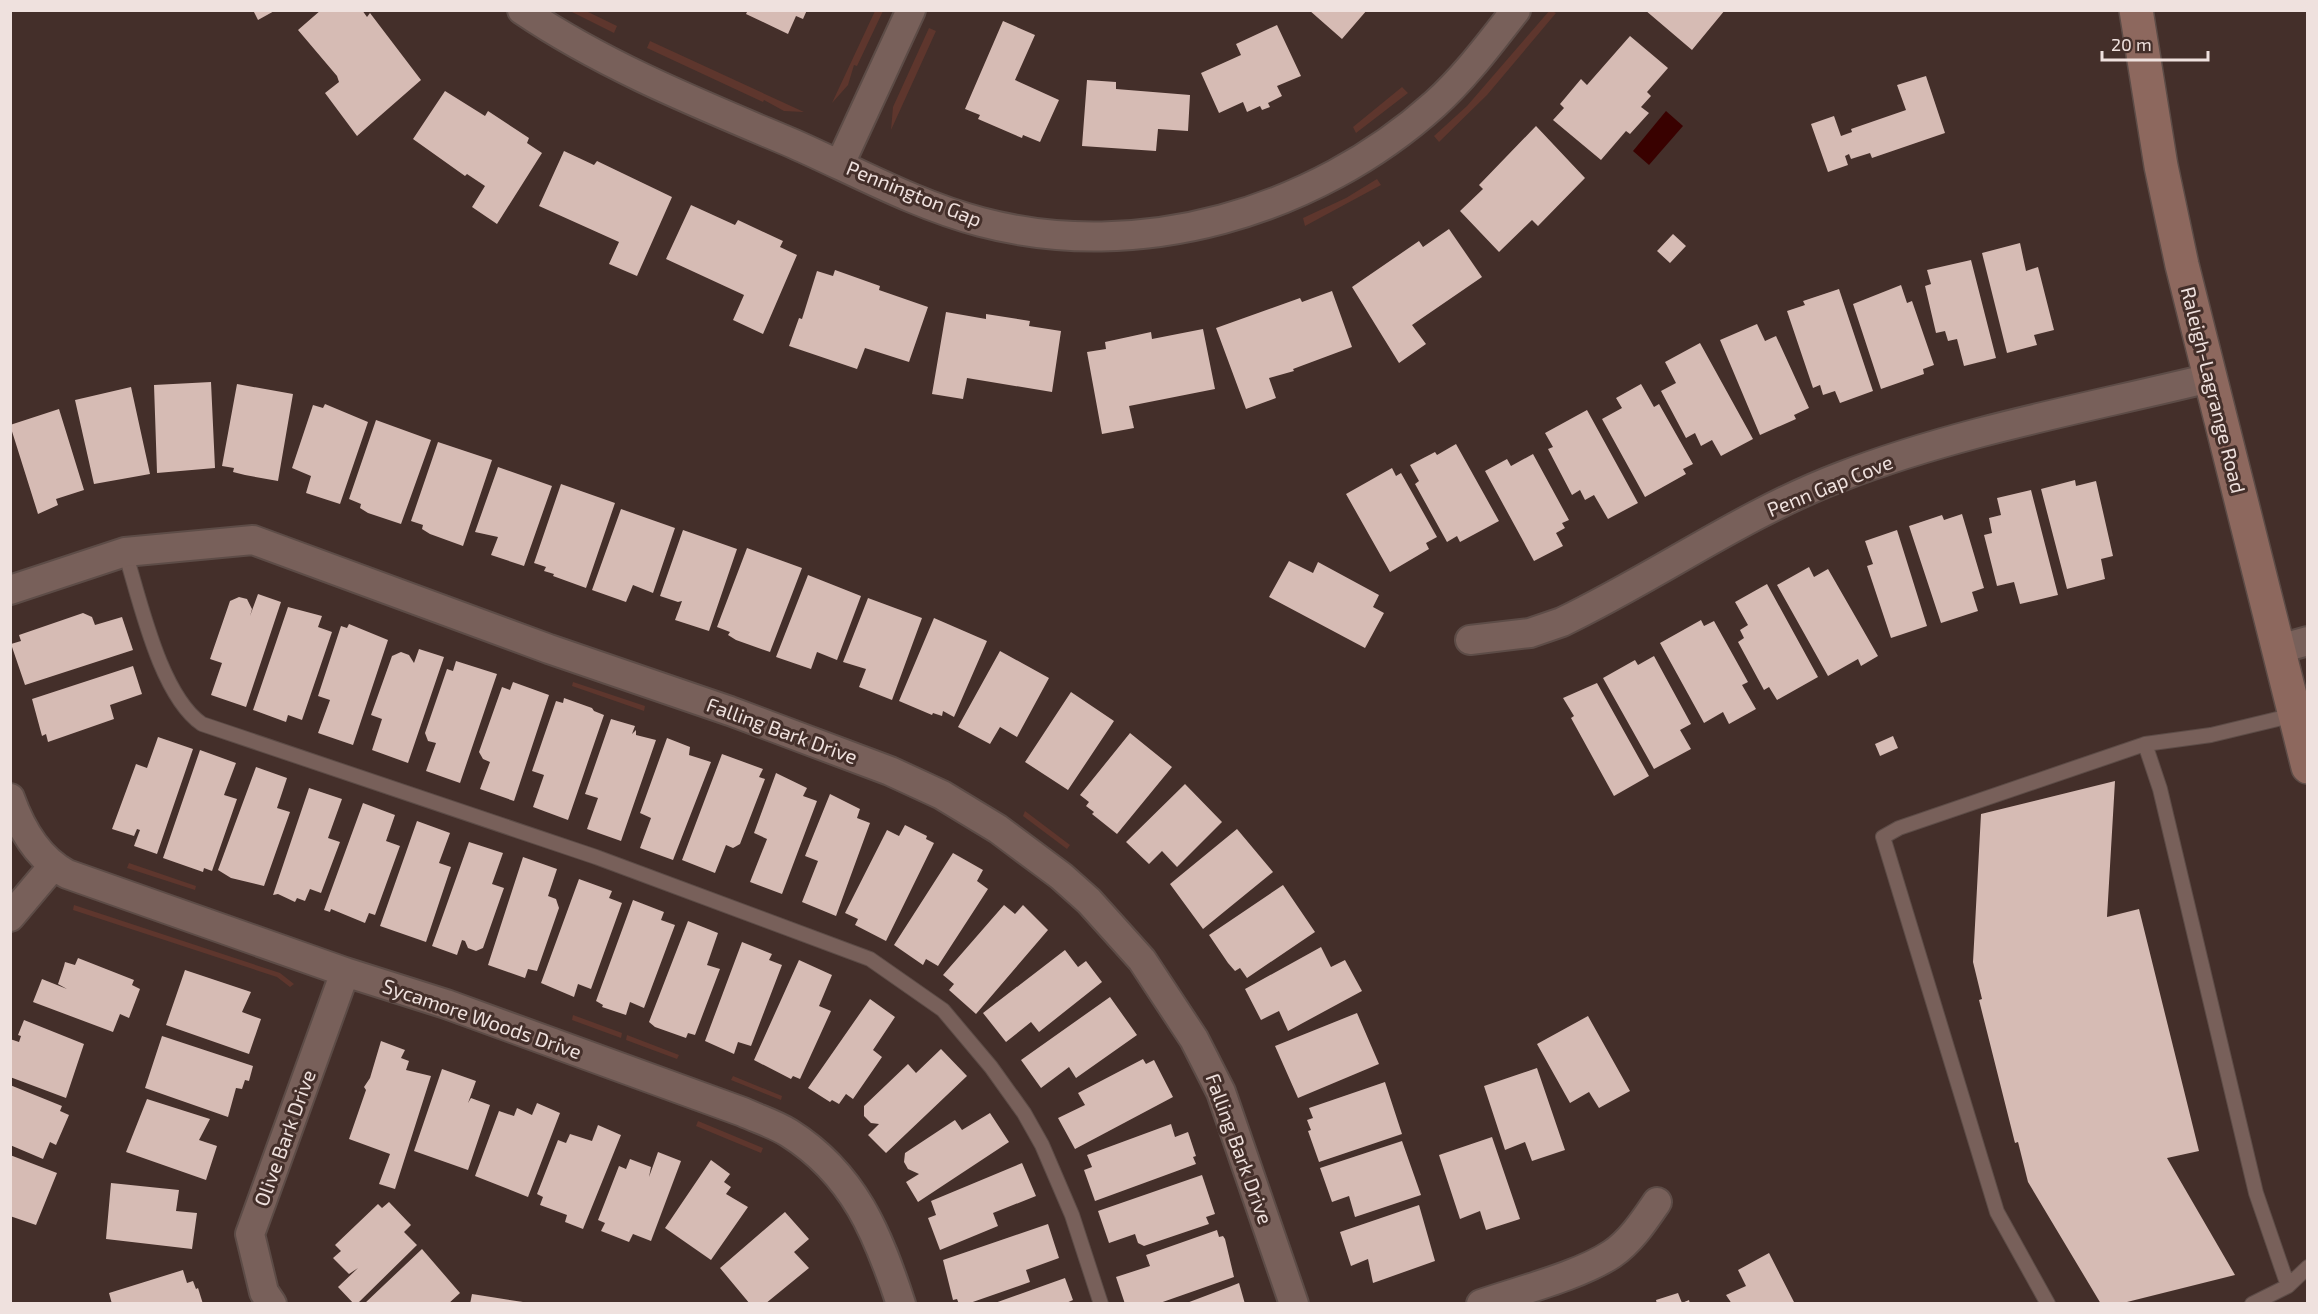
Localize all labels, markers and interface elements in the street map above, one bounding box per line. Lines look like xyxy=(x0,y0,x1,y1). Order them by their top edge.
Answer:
scale bar xyxy=(2102,24,2208,62)
text: 20 m xyxy=(2111,33,2152,55)
street label: Pennington Gap xyxy=(843,155,985,231)
street label: Raleigh-Lagrange Road xyxy=(2177,284,2251,496)
street label: Penn Gap Cove xyxy=(1763,449,1896,521)
street label: Falling Bark Drive xyxy=(704,692,861,768)
street label: Sycamore Woods Drive xyxy=(380,973,585,1063)
street label: Olive Bark Drive xyxy=(248,1066,320,1209)
street label: Falling Bark Drive xyxy=(1202,1070,1278,1227)

